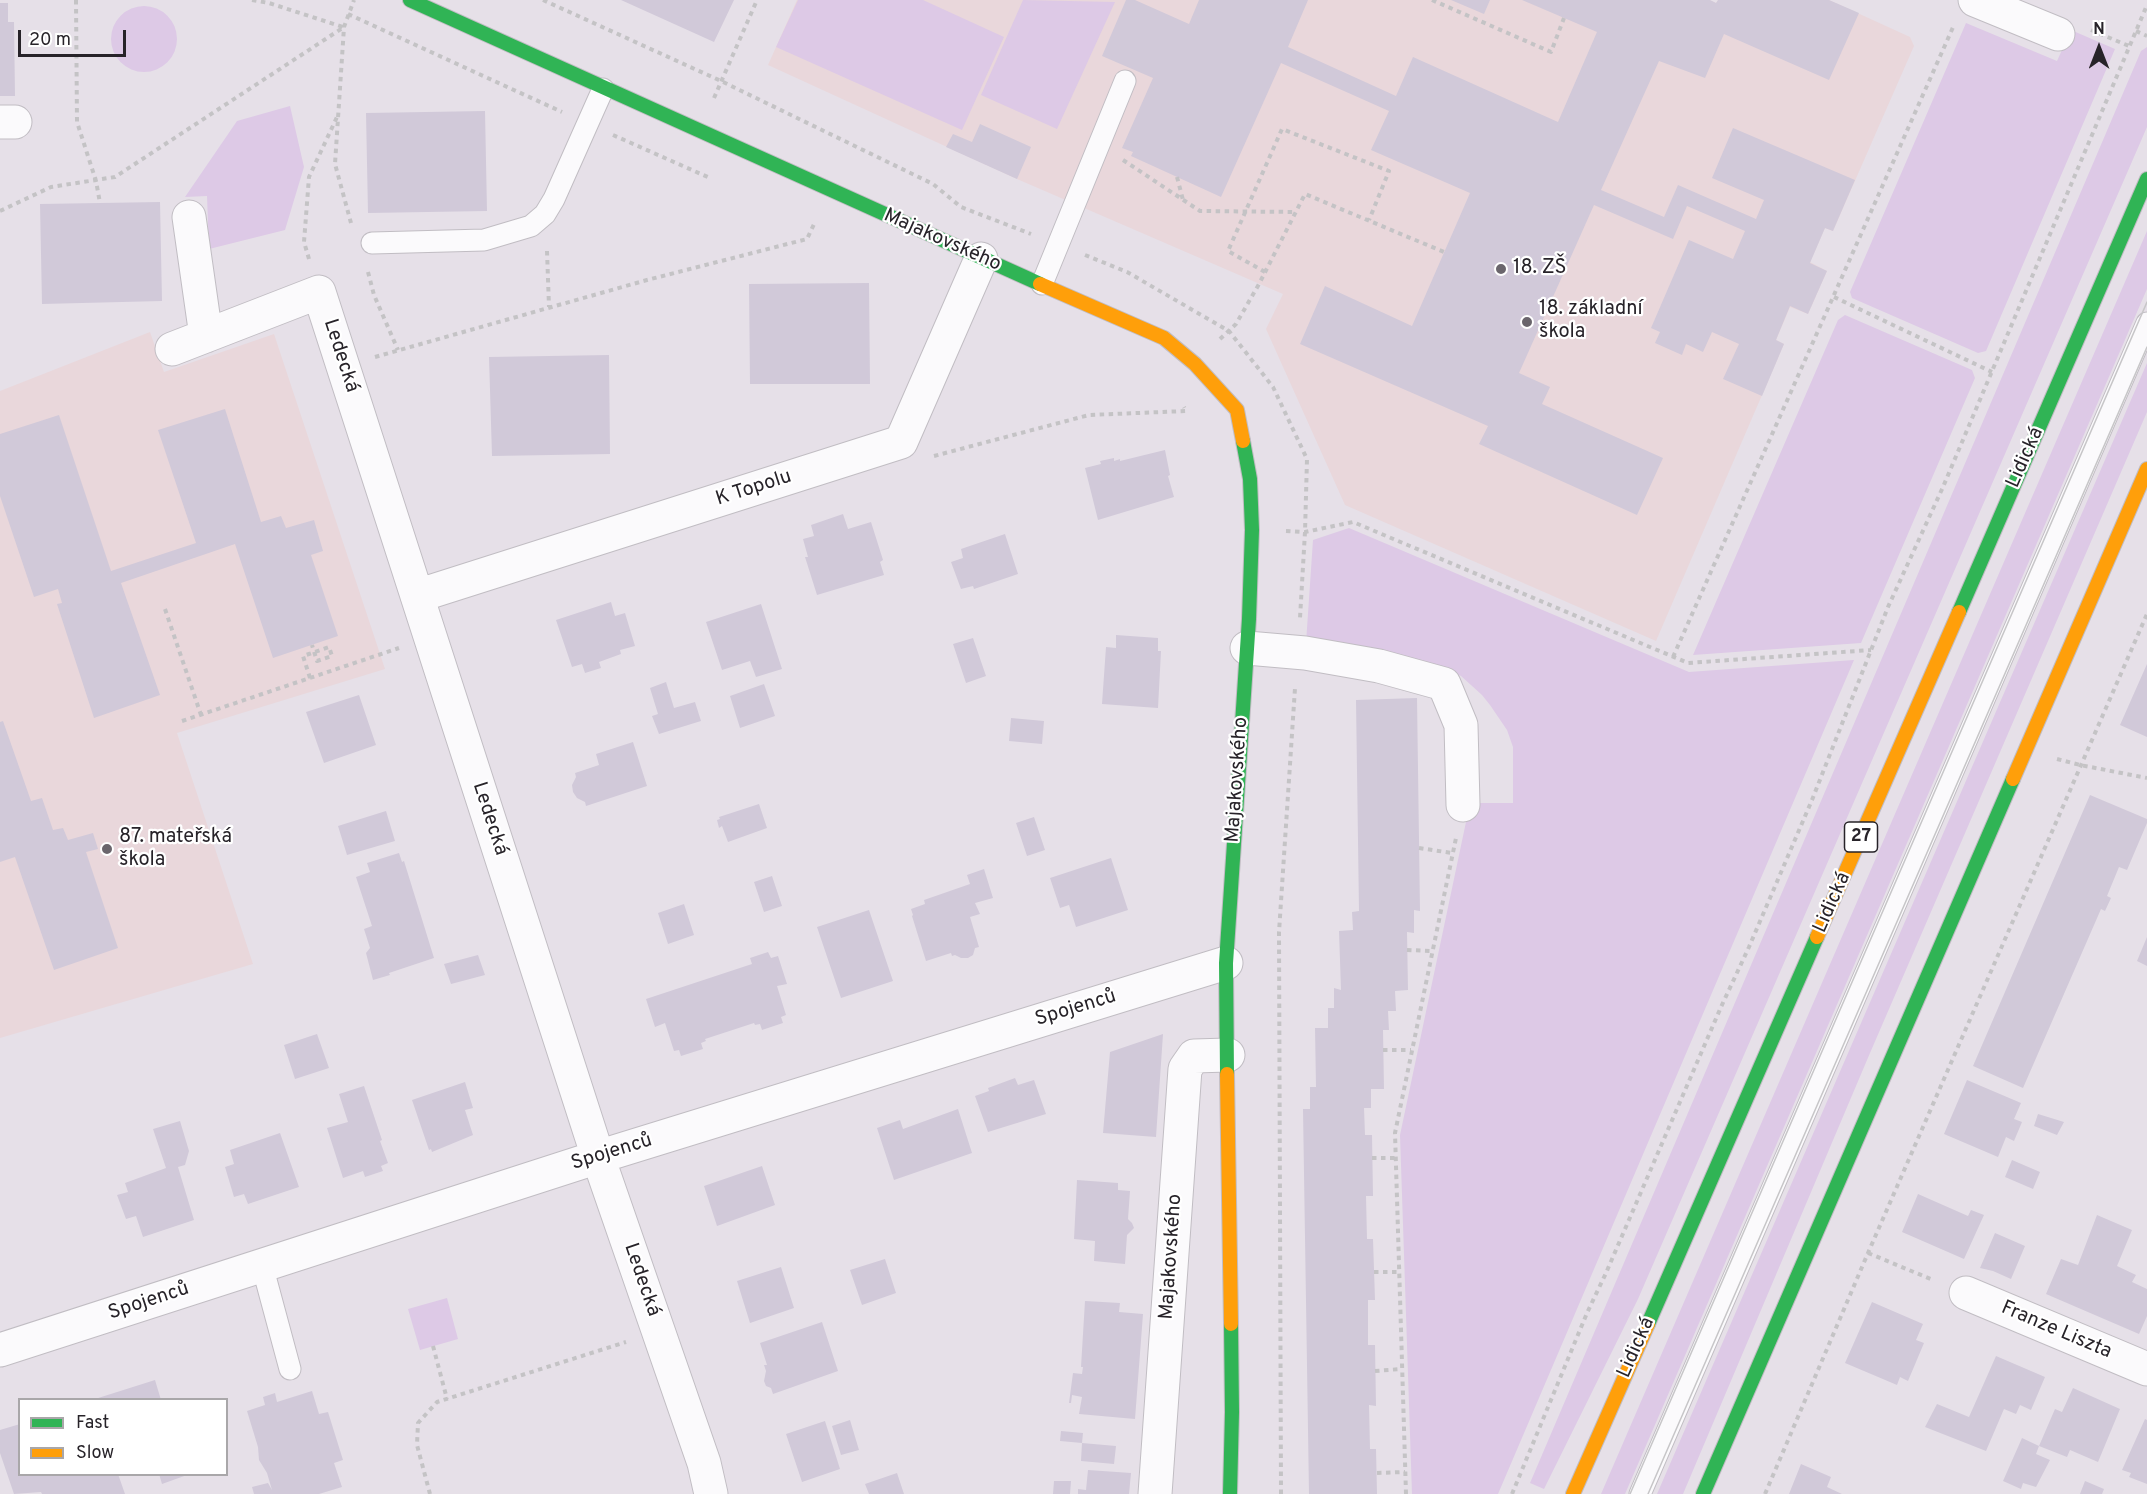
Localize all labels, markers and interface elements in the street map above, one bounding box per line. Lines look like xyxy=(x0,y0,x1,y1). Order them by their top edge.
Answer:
scale bar xyxy=(21,18,129,56)
north arrow xyxy=(2069,18,2129,78)
text: N xyxy=(2093,20,2105,40)
text: 20 m xyxy=(29,29,71,52)
street label: Majakovského xyxy=(880,204,1004,278)
place label: 18. ZŠ xyxy=(1513,257,1567,281)
marker: 18. ZŠ xyxy=(1494,262,1508,276)
place label: 18. základní škola xyxy=(1539,298,1643,345)
marker: 18. základní škola xyxy=(1520,315,1534,329)
street label: Ledecká xyxy=(317,316,363,396)
street label: Lidická xyxy=(2002,424,2050,492)
street label: K Topolu xyxy=(713,466,795,512)
street label: Majakovského xyxy=(1222,716,1254,844)
street label: Ledecká xyxy=(466,779,512,859)
road number: 27 xyxy=(1844,822,1878,852)
place label: 87. mateřská škola xyxy=(119,826,232,873)
marker: 87. mateřská škola xyxy=(100,842,114,856)
street label: Lidická xyxy=(1809,869,1857,937)
street label: Spojenců xyxy=(1033,985,1119,1033)
street label: Spojenců xyxy=(569,1129,655,1177)
street label: Majakovského xyxy=(1156,1193,1188,1321)
street label: Ledecká xyxy=(617,1240,665,1320)
street label: Spojenců xyxy=(106,1278,192,1326)
street label: Franze Liszta xyxy=(1997,1297,2115,1365)
street label: Lidická xyxy=(1613,1314,1661,1382)
legend xyxy=(18,1398,228,1476)
text: Fast xyxy=(76,1412,109,1435)
text: Slow xyxy=(76,1442,114,1465)

